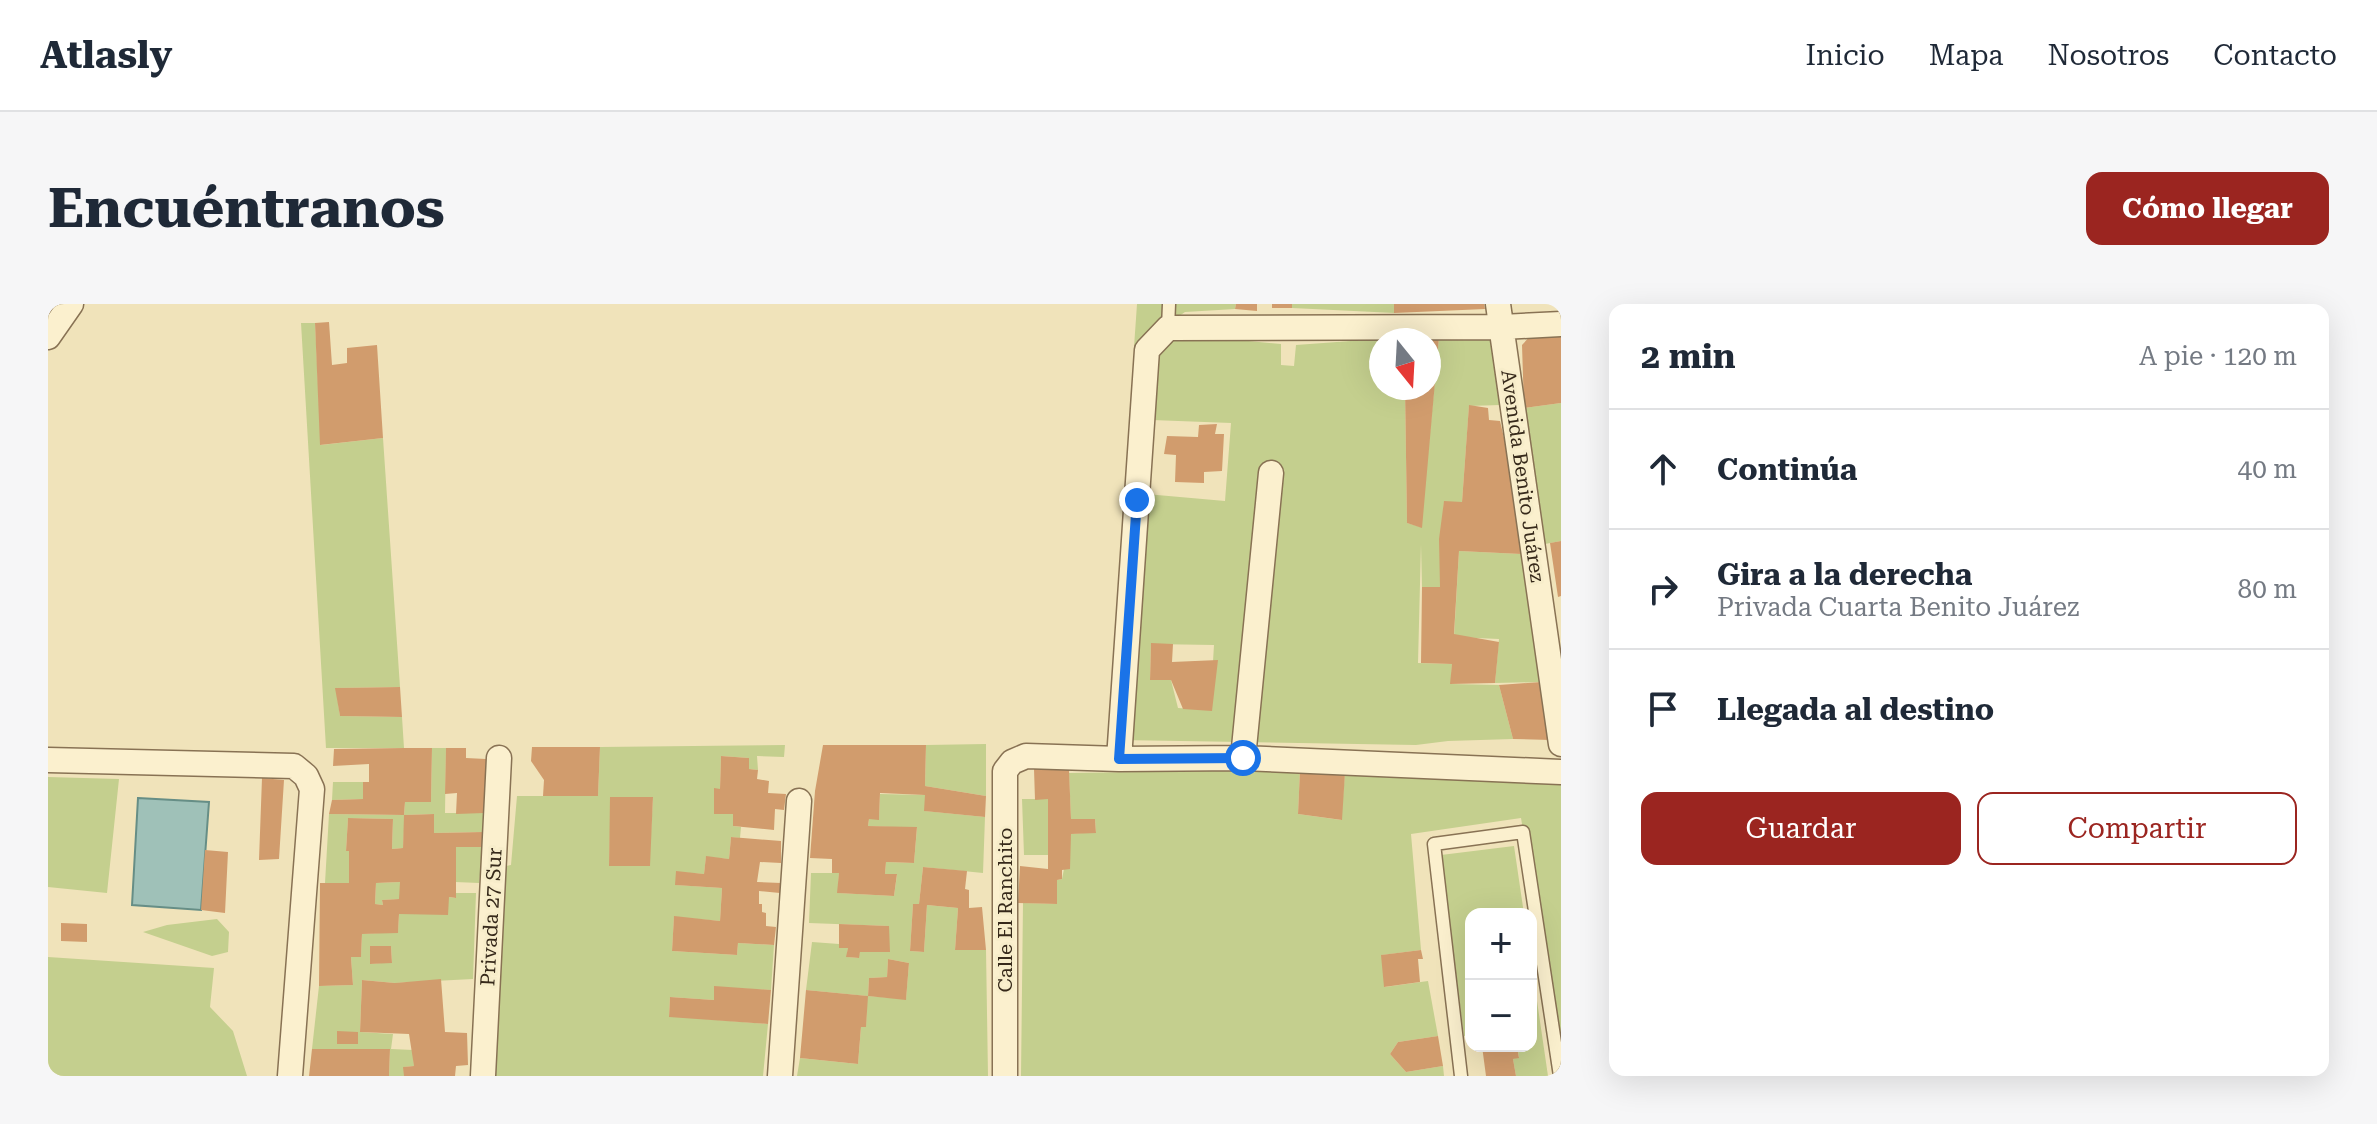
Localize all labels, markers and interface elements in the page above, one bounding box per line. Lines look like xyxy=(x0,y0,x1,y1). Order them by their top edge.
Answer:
text: Atlasly xyxy=(40,33,172,77)
text: Inicio xyxy=(1805,39,1885,72)
text: Mapa xyxy=(1929,39,2003,72)
text: Nosotros xyxy=(2047,39,2169,72)
text: Contacto xyxy=(2213,39,2337,72)
button: Cómo llegar xyxy=(2086,172,2329,245)
text: Encuéntranos xyxy=(48,175,445,241)
north arrow xyxy=(1369,328,1441,400)
text: 2 min xyxy=(1641,336,1736,376)
text: A pie · 120 m xyxy=(2139,341,2297,371)
street label: Avenida Benito Juárez xyxy=(1496,368,1550,584)
icon: ahead xyxy=(1641,447,1685,491)
text: Continúa xyxy=(1717,452,1857,487)
text: 40 m xyxy=(2238,454,2297,484)
route end xyxy=(1119,482,1155,518)
text: Gira a la derecha xyxy=(1717,557,1972,592)
icon: right xyxy=(1641,567,1685,611)
text: 80 m xyxy=(2238,574,2297,604)
text: Privada Cuarta Benito Juárez xyxy=(1717,592,2079,622)
icon: arrive xyxy=(1641,687,1685,731)
text: Llegada al destino xyxy=(1717,692,1994,727)
route start xyxy=(1225,740,1261,776)
button: Guardar xyxy=(1641,792,1961,865)
button: Compartir xyxy=(1977,792,2297,865)
street label: Calle El Ranchito xyxy=(993,827,1017,993)
street label: Privada 27 Sur xyxy=(475,847,507,987)
map controls xyxy=(1465,908,1537,1052)
button: + xyxy=(1465,908,1537,980)
button: − xyxy=(1465,980,1537,1052)

